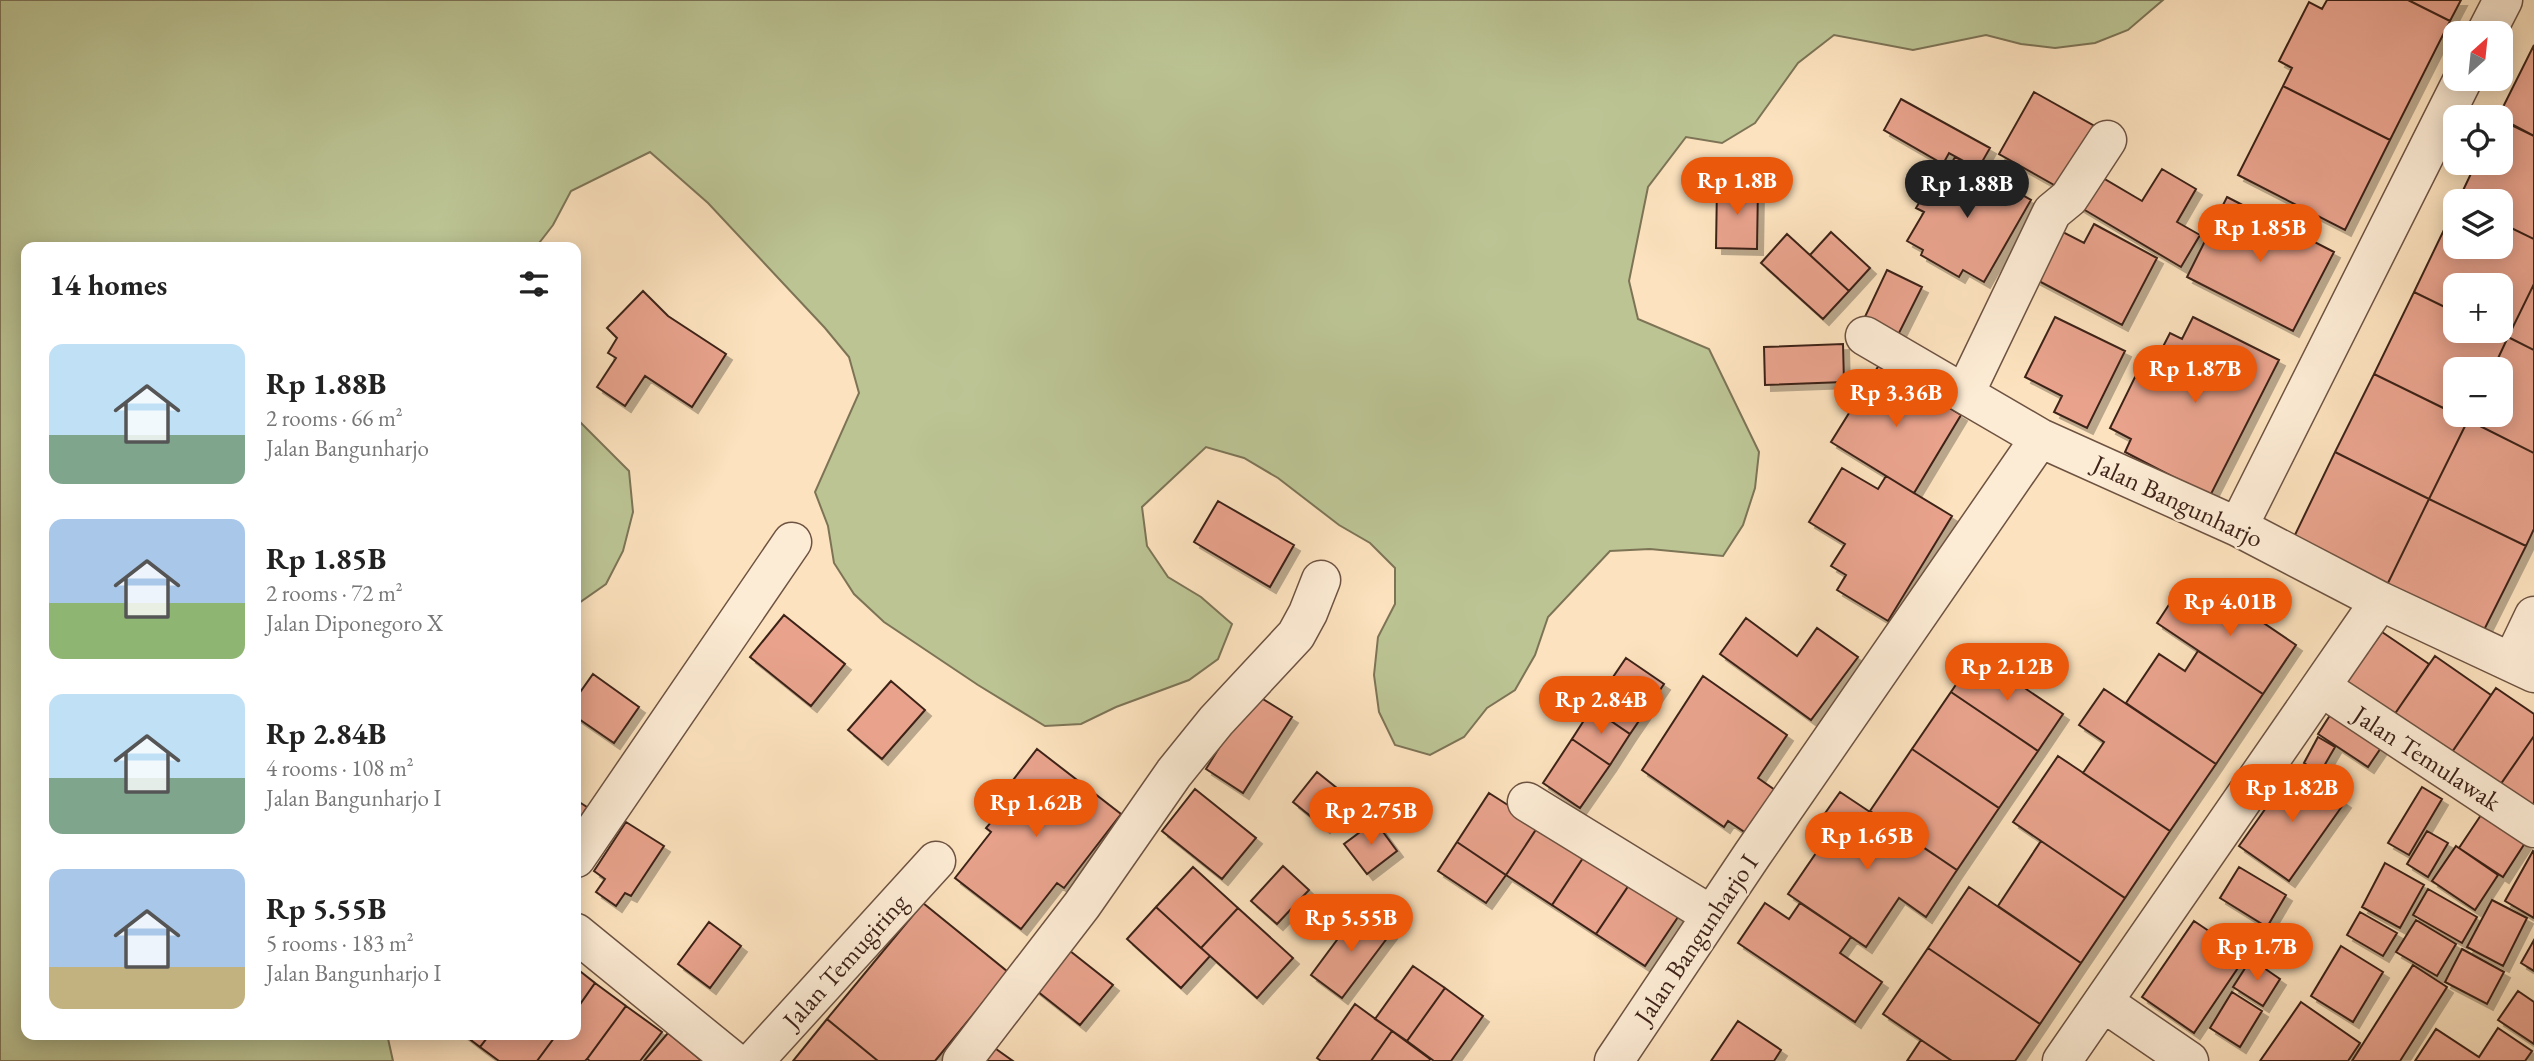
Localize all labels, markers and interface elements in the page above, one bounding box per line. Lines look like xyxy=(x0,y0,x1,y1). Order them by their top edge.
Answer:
north arrow xyxy=(2443,21,2513,91)
map controls xyxy=(2443,21,2513,427)
button: locate xyxy=(2443,105,2513,175)
pin: Rp 1.8B xyxy=(1672,158,1802,217)
pin: Rp 1.88B xyxy=(1895,160,2039,220)
text: Rp 1.8B xyxy=(1697,165,1777,195)
text: Rp 1.88B xyxy=(1921,168,2013,198)
button: layers xyxy=(2443,189,2513,259)
pin: Rp 1.85B xyxy=(2188,204,2332,264)
text: Rp 1.85B xyxy=(2214,212,2306,242)
text: 14 homes xyxy=(49,265,167,304)
icon: filters xyxy=(515,265,553,303)
button: + xyxy=(2443,273,2513,343)
pin: Rp 1.87B xyxy=(2123,346,2267,405)
text: Rp 1.87B xyxy=(2149,353,2241,383)
button: − xyxy=(2443,357,2513,427)
text: Rp 1.88B xyxy=(266,364,386,403)
pin: Rp 3.36B xyxy=(1824,370,1968,429)
icon: home xyxy=(105,372,189,456)
text: Rp 3.36B xyxy=(1850,377,1942,407)
text: 2 rooms · 66 m² xyxy=(266,403,403,433)
text: Jalan Bangunharjo xyxy=(266,433,429,463)
street label: Jalan Bangunharjo xyxy=(2086,446,2269,555)
text: Rp 1.85B xyxy=(266,539,386,578)
icon: home xyxy=(105,547,189,631)
text: 2 rooms · 72 m² xyxy=(266,578,403,608)
pin: Rp 4.01B xyxy=(2158,578,2302,638)
text: Rp 4.01B xyxy=(2184,586,2276,616)
text: Jalan Diponegoro X xyxy=(266,608,443,638)
pin: Rp 2.12B xyxy=(1935,644,2079,703)
text: Rp 2.12B xyxy=(1961,651,2053,681)
pin: Rp 2.84B xyxy=(1529,676,1673,736)
text: Rp 2.84B xyxy=(1555,684,1647,714)
street label: Jalan Temulawak xyxy=(2345,696,2508,819)
text: Rp 2.84B xyxy=(266,714,386,753)
icon: home xyxy=(105,722,189,806)
text: 4 rooms · 108 m² xyxy=(266,753,414,783)
pin: Rp 1.82B xyxy=(2220,764,2364,824)
text: Rp 1.82B xyxy=(2246,772,2338,802)
pin: Rp 1.62B xyxy=(964,780,1108,839)
text: Jalan Bangunharjo I xyxy=(266,783,441,813)
text: Rp 1.62B xyxy=(990,787,1082,817)
pin: Rp 2.75B xyxy=(1299,788,1443,847)
text: Rp 2.75B xyxy=(1325,795,1417,825)
pin: Rp 1.65B xyxy=(1795,812,1939,872)
text: Rp 1.65B xyxy=(1821,820,1913,850)
street label: Jalan Bangunharjo I xyxy=(1625,847,1766,1032)
street label: Jalan Temugiring xyxy=(774,885,915,1038)
text: Rp 5.55B xyxy=(266,889,386,928)
pin: Rp 5.55B xyxy=(1279,894,1423,954)
icon: home xyxy=(105,897,189,981)
text: Rp 5.55B xyxy=(1305,902,1397,932)
pin: Rp 1.7B xyxy=(2192,923,2322,983)
text: 5 rooms · 183 m² xyxy=(266,928,414,958)
text: Rp 1.7B xyxy=(2217,931,2297,961)
text: Jalan Bangunharjo I xyxy=(266,958,441,988)

